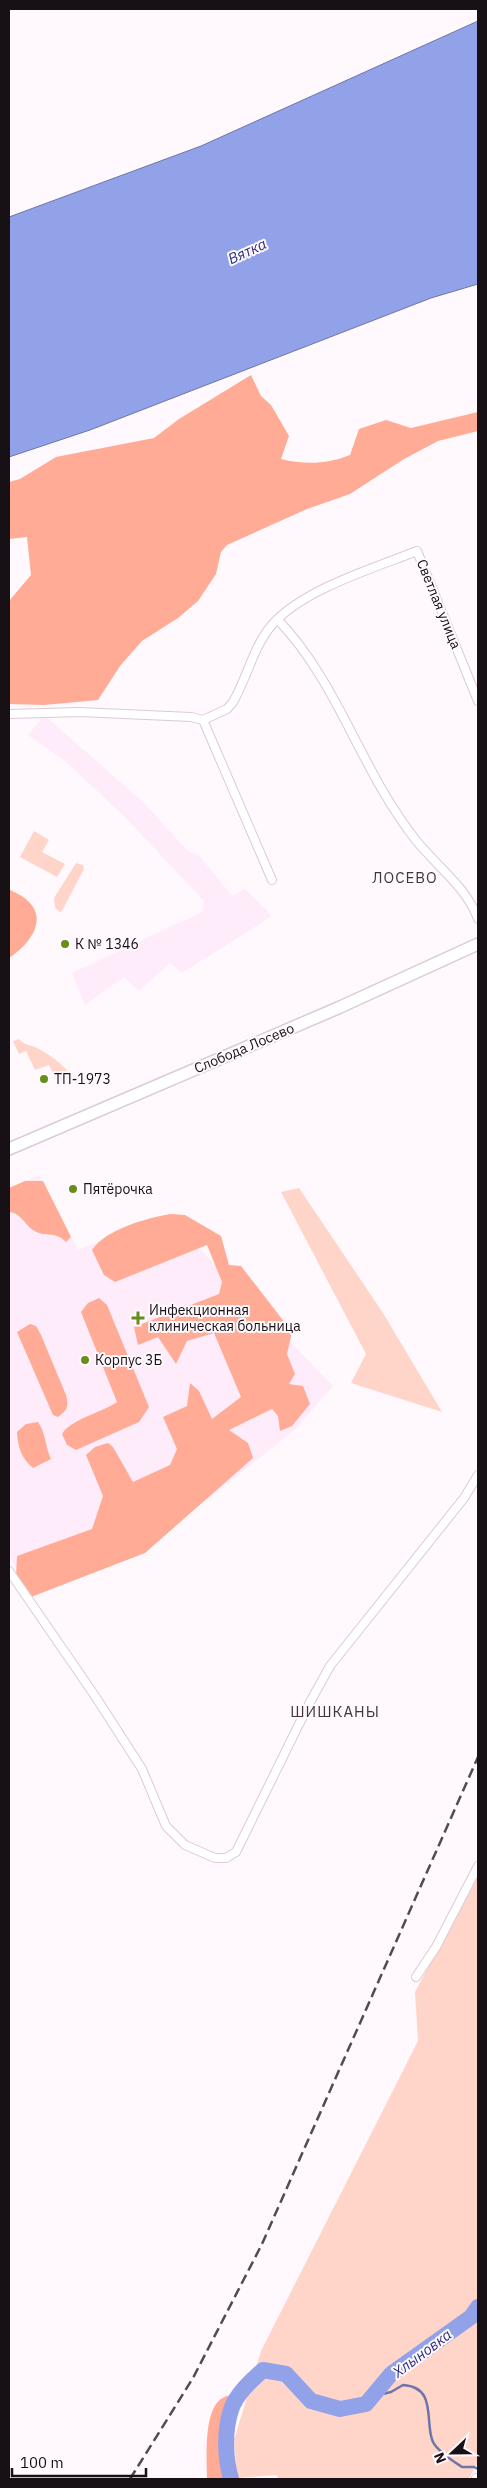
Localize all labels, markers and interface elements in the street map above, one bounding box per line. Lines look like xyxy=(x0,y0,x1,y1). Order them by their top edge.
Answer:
water label: Вятка xyxy=(225,234,270,268)
street label: Светлая улица xyxy=(413,556,465,652)
district label: ЛОСЕВО xyxy=(372,868,438,887)
place label: К № 1346 xyxy=(75,935,139,953)
marker: К № 1346 xyxy=(59,938,71,950)
street label: Слобода Лосево xyxy=(191,1019,297,1077)
place label: ТП-1973 xyxy=(54,1070,111,1088)
marker: ТП-1973 xyxy=(38,1073,50,1085)
place label: Пятёрочка xyxy=(83,1180,153,1198)
marker: Пятёрочка xyxy=(67,1183,79,1195)
place label: Инфекционная клиническая больница xyxy=(149,1301,301,1335)
marker: Инфекционная клиническая больница xyxy=(131,1311,145,1325)
place label: Корпус 3Б xyxy=(95,1351,162,1369)
marker: Корпус 3Б xyxy=(79,1354,91,1366)
district label: ШИШКАНЫ xyxy=(290,1702,380,1721)
water label: Хлыновка xyxy=(388,2325,455,2382)
north arrow xyxy=(427,2428,477,2478)
scale bar xyxy=(12,2446,146,2478)
text: N xyxy=(430,2450,450,2466)
text: 100 m xyxy=(20,2453,64,2472)

